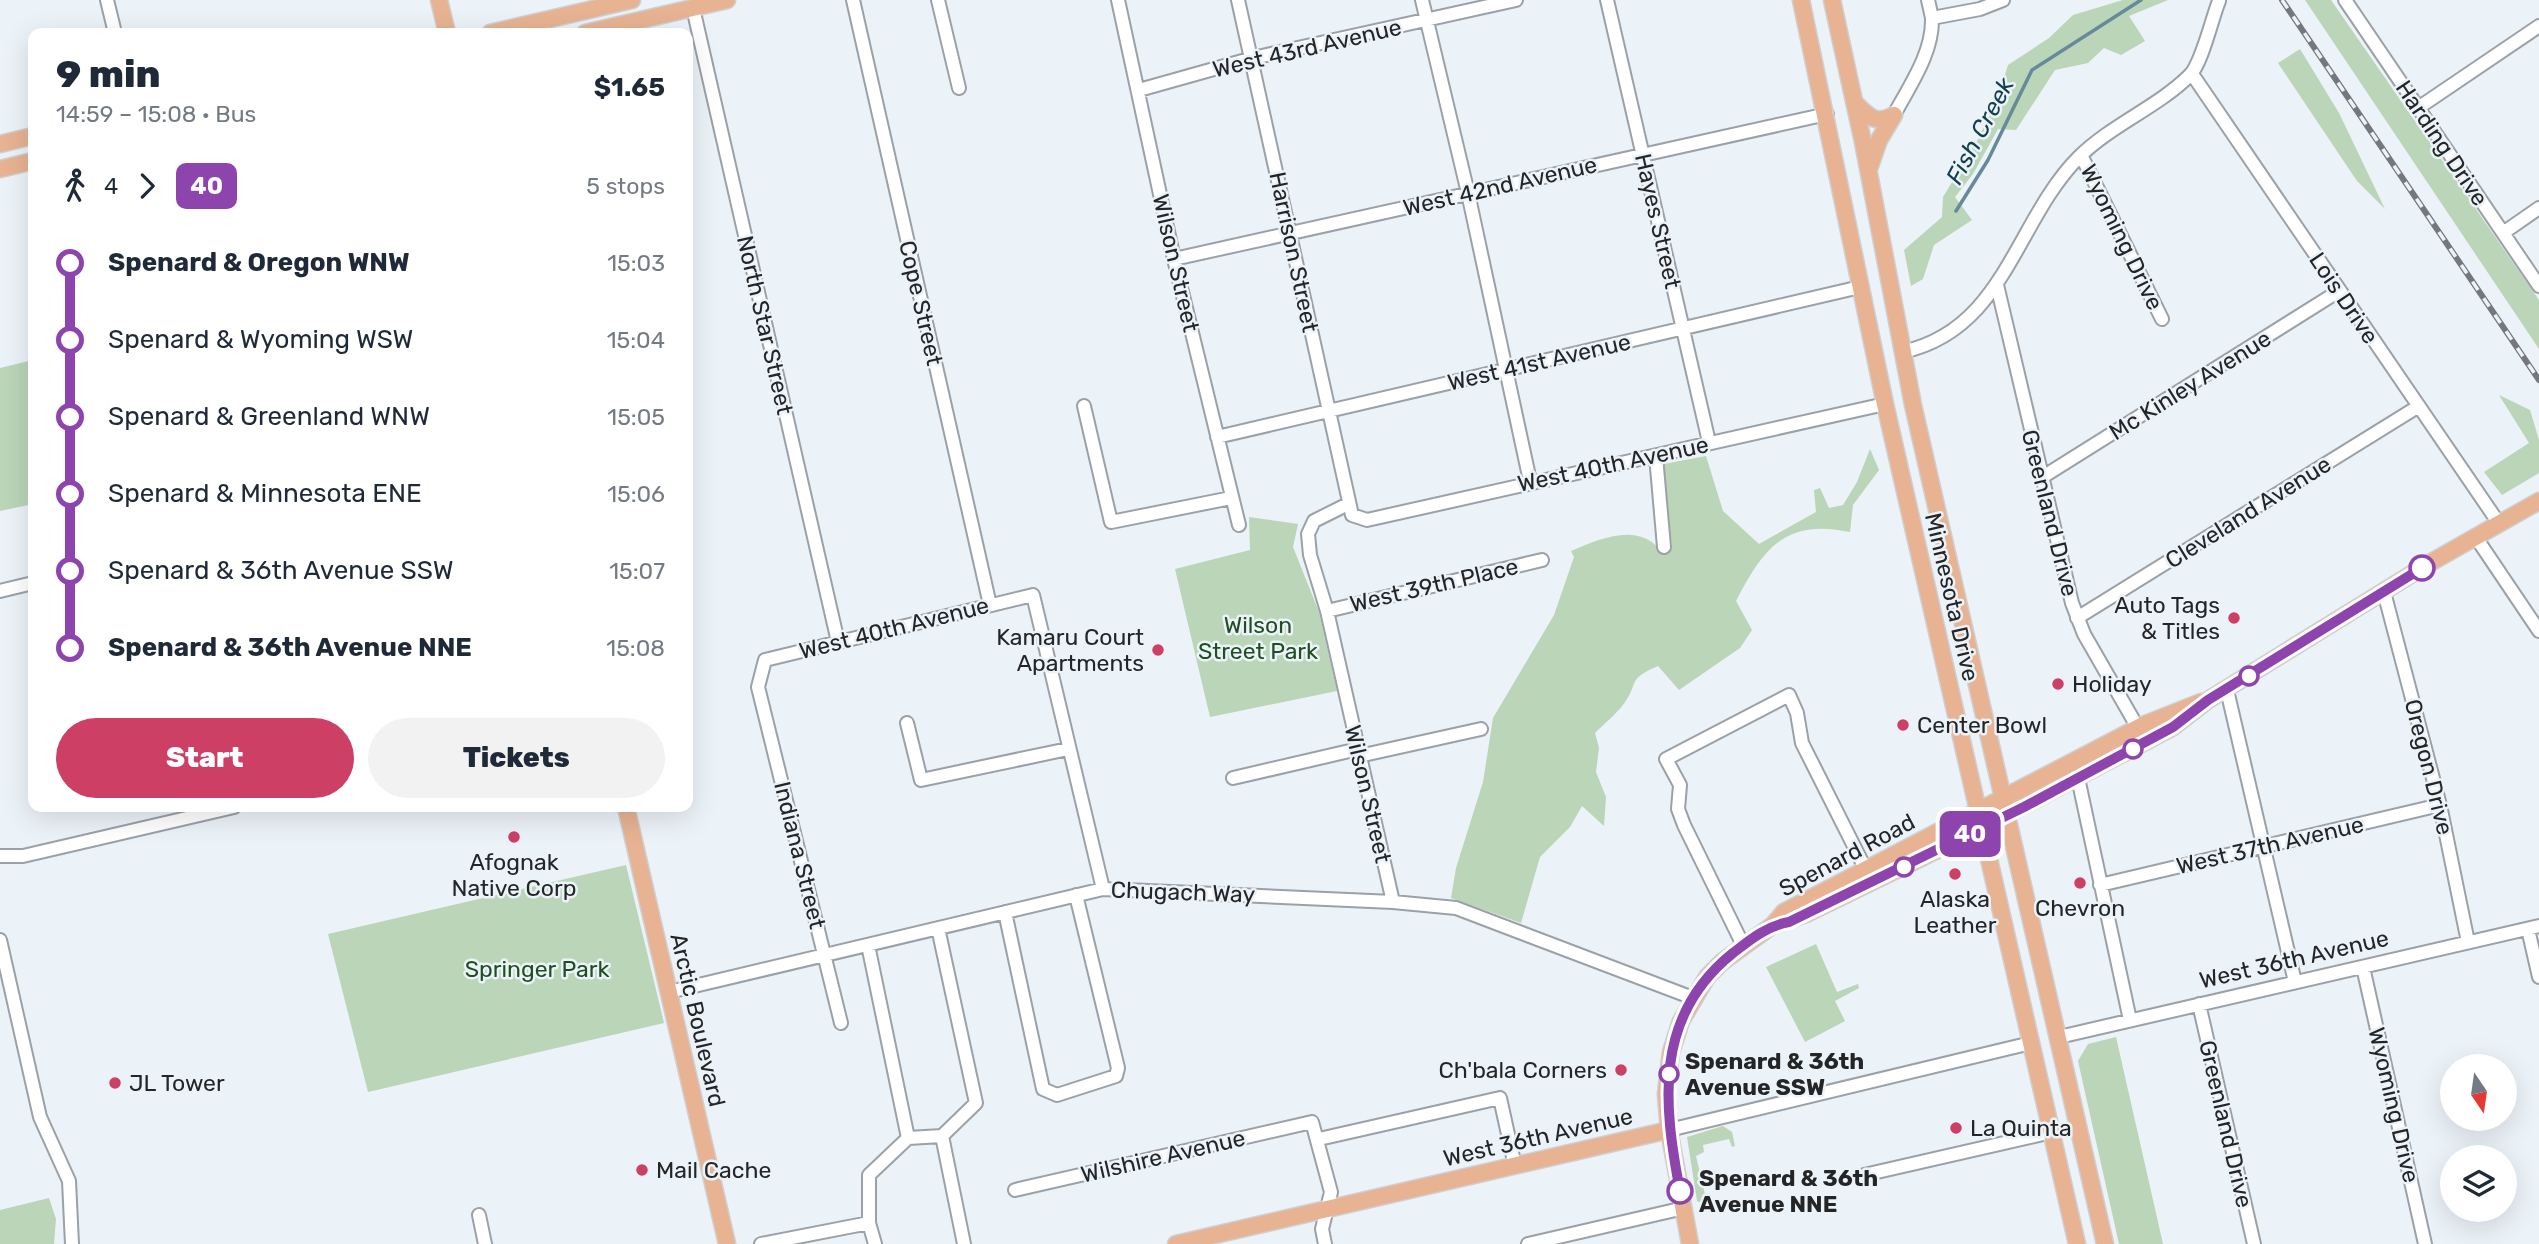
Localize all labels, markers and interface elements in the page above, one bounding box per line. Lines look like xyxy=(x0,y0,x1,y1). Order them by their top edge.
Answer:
street label: West 43rd Avenue xyxy=(1210,13,1404,83)
text: 9 min xyxy=(56,51,161,97)
text: $1.65 xyxy=(594,72,665,103)
water label: Fish Creek xyxy=(1940,72,2020,189)
street label: Harding Drive xyxy=(2390,75,2494,211)
text: 14:59 – 15:08 · Bus xyxy=(56,100,256,128)
street label: West 42nd Avenue xyxy=(1400,150,1600,222)
street label: Hayes Street xyxy=(1629,151,1687,291)
street label: Wyoming Drive xyxy=(2075,160,2169,314)
icon: walk xyxy=(56,167,94,205)
icon: forward xyxy=(128,167,166,205)
street label: Harrison Street xyxy=(1263,169,1325,335)
text: 4 xyxy=(104,172,118,200)
text: 40 xyxy=(190,172,223,200)
text: 5 stops xyxy=(586,172,665,200)
street label: Wilson Street xyxy=(1147,191,1205,335)
street label: North Star Street xyxy=(731,233,799,417)
street label: Cope Street xyxy=(893,238,949,368)
text: Spenard & Oregon WNW xyxy=(108,247,410,278)
street label: Lois Drive xyxy=(2303,247,2385,349)
text: 15:03 xyxy=(607,249,665,277)
text: Spenard & Wyoming WSW xyxy=(108,324,413,355)
street label: Mc Kinley Avenue xyxy=(2104,324,2276,446)
text: 15:04 xyxy=(607,326,665,354)
street label: West 41st Avenue xyxy=(1445,327,1633,397)
text: Spenard & Greenland WNW xyxy=(108,401,430,432)
text: 15:05 xyxy=(607,403,665,431)
street label: Greenland Drive xyxy=(2016,427,2084,599)
street label: West 40th Avenue xyxy=(1515,430,1711,498)
street label: Cleveland Avenue xyxy=(2160,450,2336,574)
text: Spenard & Minnesota ENE xyxy=(108,478,422,509)
text: 15:06 xyxy=(607,480,665,508)
street label: Minnesota Drive xyxy=(1919,510,1985,684)
street label: West 39th Place xyxy=(1347,552,1521,618)
text: Spenard & 36th Avenue SSW xyxy=(108,555,454,586)
unlabelled marker xyxy=(2409,555,2435,581)
text: 15:07 xyxy=(609,557,665,585)
street label: West 40th Avenue xyxy=(796,591,992,665)
place label: Auto Tags & Titles xyxy=(2114,591,2220,645)
marker: Auto Tags & Titles xyxy=(2226,610,2242,626)
park label: Wilson Street Park xyxy=(1198,611,1318,665)
place label: Kamaru Court Apartments xyxy=(996,623,1144,677)
text: Spenard & 36th Avenue NNE xyxy=(108,632,472,663)
text: 15:08 xyxy=(606,634,665,662)
marker: Kamaru Court Apartments xyxy=(1150,642,1166,658)
unlabelled marker xyxy=(2239,666,2259,686)
place label: Holiday xyxy=(2072,670,2152,698)
marker: Holiday xyxy=(2050,676,2066,692)
street label: Oregon Drive xyxy=(2399,696,2459,838)
place label: Center Bowl xyxy=(1917,711,2047,739)
marker: Center Bowl xyxy=(1895,717,1911,733)
button: Start xyxy=(56,718,354,798)
button: Tickets xyxy=(368,718,665,798)
street label: Wilson Street xyxy=(1339,722,1397,866)
unlabelled marker xyxy=(2123,739,2143,759)
street label: Indiana Street xyxy=(768,778,832,932)
street label: Spenard Road xyxy=(1774,807,1920,903)
street label: West 37th Avenue xyxy=(2174,810,2366,880)
line badge: 40 xyxy=(1938,811,2002,857)
text: 40 xyxy=(1954,820,1986,848)
marker: Afognak Native Corp xyxy=(506,829,522,845)
place label: Afognak Native Corp xyxy=(452,848,576,902)
unlabelled marker xyxy=(1894,857,1914,877)
marker: Alaska Leather xyxy=(1947,866,1963,882)
street label: Chugach Way xyxy=(1110,875,1256,909)
marker: Chevron xyxy=(2072,875,2088,891)
place label: Alaska Leather xyxy=(1914,885,1997,939)
place label: Chevron xyxy=(2035,894,2125,922)
street label: West 36th Avenue xyxy=(2197,924,2391,994)
street label: Arctic Boulevard xyxy=(664,931,732,1109)
park label: Springer Park xyxy=(465,955,609,983)
street label: Wyoming Drive xyxy=(2363,1025,2425,1185)
street label: Greenland Drive xyxy=(2193,1038,2259,1210)
place label: Spenard & 36th Avenue SSW xyxy=(1685,1047,1864,1101)
north arrow xyxy=(2440,1054,2516,1130)
map controls xyxy=(2440,1054,2517,1222)
place label: Ch'bala Corners xyxy=(1438,1056,1607,1084)
marker: Ch'bala Corners xyxy=(1613,1062,1629,1078)
marker: Spenard & 36th Avenue SSW xyxy=(1659,1064,1679,1084)
place label: JL Tower xyxy=(129,1069,225,1097)
marker: JL Tower xyxy=(107,1075,123,1091)
street label: West 36th Avenue xyxy=(1441,1102,1635,1172)
place label: La Quinta xyxy=(1970,1114,2072,1142)
marker: La Quinta xyxy=(1948,1120,1964,1136)
street label: Wilshire Avenue xyxy=(1078,1123,1248,1189)
button: layers xyxy=(2440,1145,2517,1222)
place label: Mail Cache xyxy=(656,1156,771,1184)
marker: Mail Cache xyxy=(634,1162,650,1178)
place label: Spenard & 36th Avenue NNE xyxy=(1699,1164,1878,1218)
marker: Spenard & 36th Avenue NNE xyxy=(1667,1178,1693,1204)

